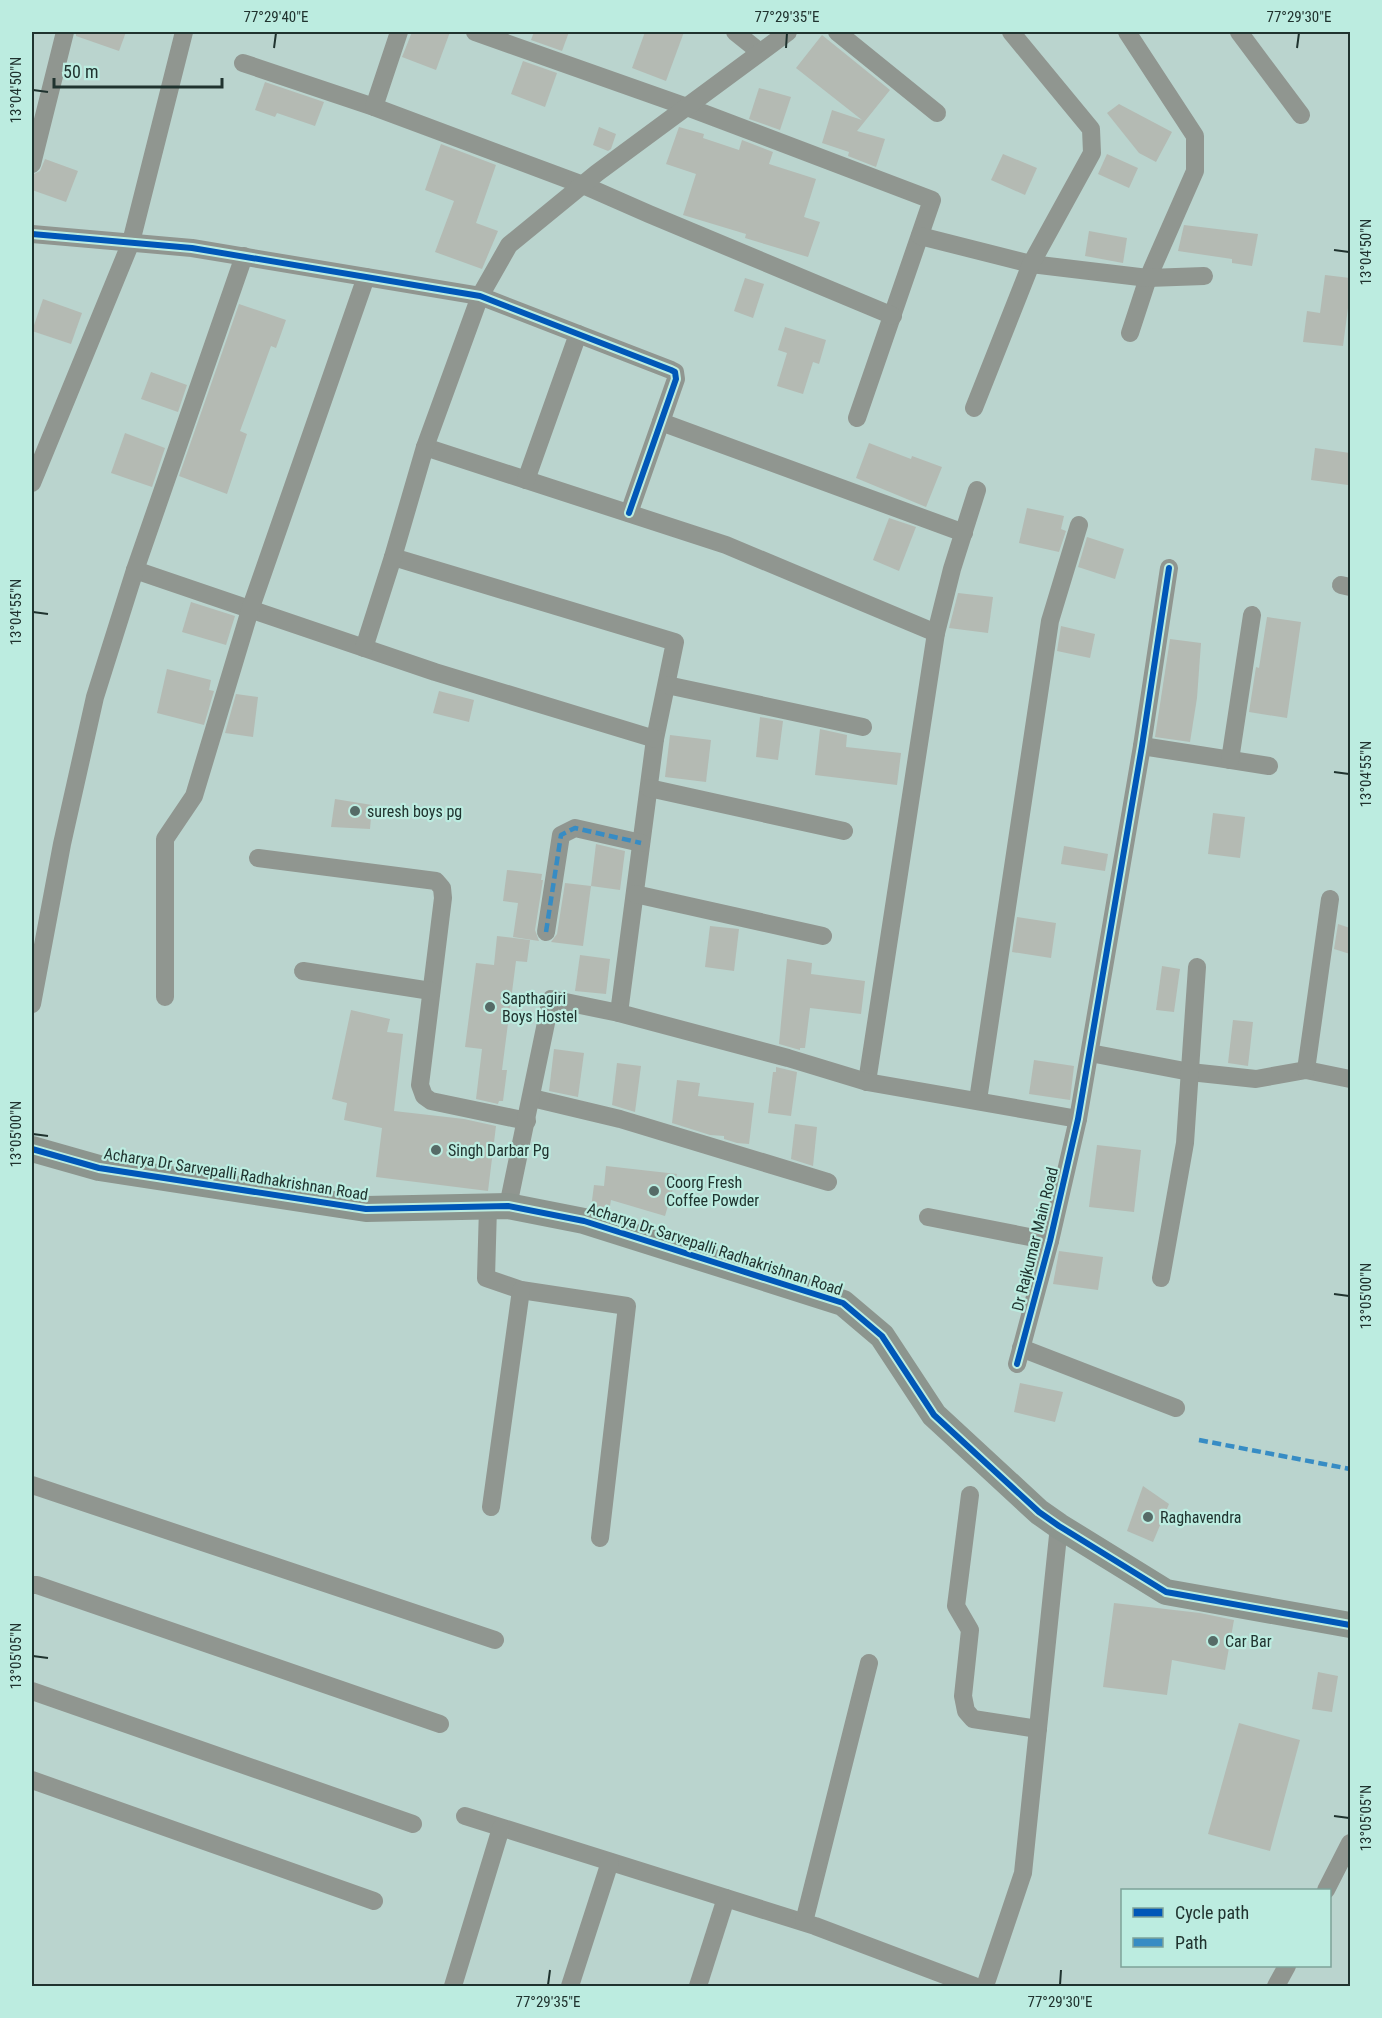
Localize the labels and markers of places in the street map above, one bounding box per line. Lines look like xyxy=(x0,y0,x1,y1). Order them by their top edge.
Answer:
place label: suresh boys pg xyxy=(367,802,462,821)
marker: suresh boys pg xyxy=(348,804,362,818)
place label: Sapthagiri Boys Hostel xyxy=(502,989,577,1026)
marker: Sapthagiri Boys Hostel xyxy=(483,1000,497,1014)
place label: Singh Darbar Pg xyxy=(448,1141,549,1160)
marker: Singh Darbar Pg xyxy=(429,1143,443,1157)
place label: Coorg Fresh Coffee Powder xyxy=(666,1173,759,1210)
marker: Coorg Fresh Coffee Powder xyxy=(647,1184,661,1198)
place label: Raghavendra xyxy=(1160,1508,1241,1527)
marker: Raghavendra xyxy=(1141,1510,1155,1524)
place label: Car Bar xyxy=(1225,1632,1272,1651)
marker: Car Bar xyxy=(1206,1634,1220,1648)

